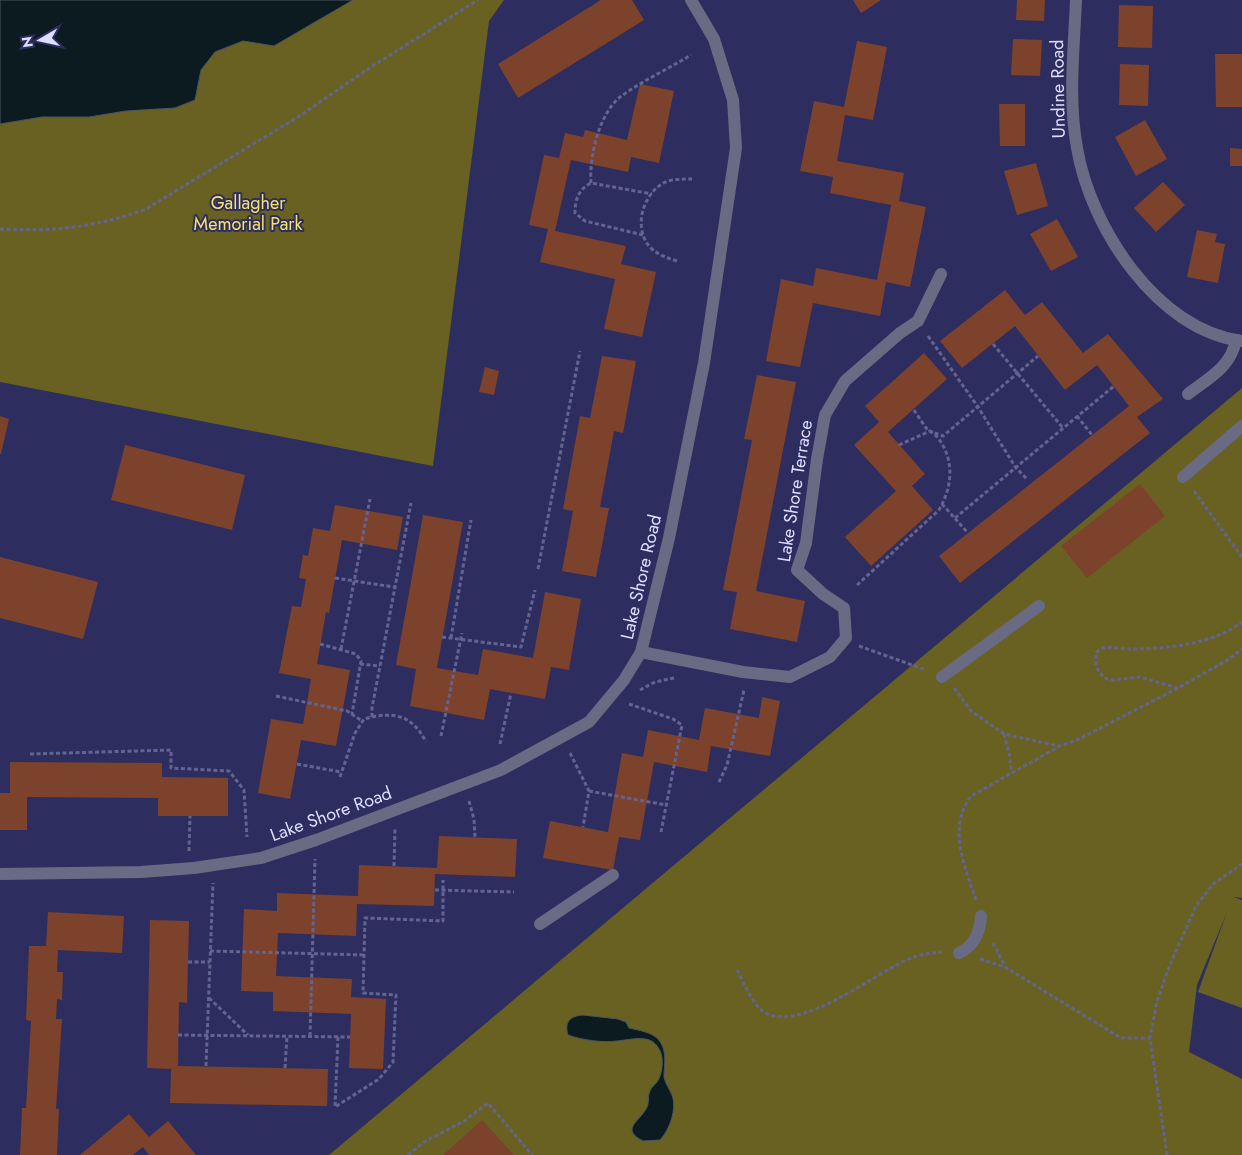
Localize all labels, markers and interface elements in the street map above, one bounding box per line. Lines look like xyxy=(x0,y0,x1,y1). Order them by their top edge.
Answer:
north arrow xyxy=(15,15,65,65)
text: N xyxy=(16,35,38,49)
street label: Undine Road xyxy=(1044,39,1072,139)
park label: Gallagher Memorial Park xyxy=(194,190,302,237)
street label: Lake Shore Terrace xyxy=(771,418,819,564)
street label: Lake Shore Road xyxy=(614,512,668,642)
street label: Lake Shore Road xyxy=(267,780,395,848)

